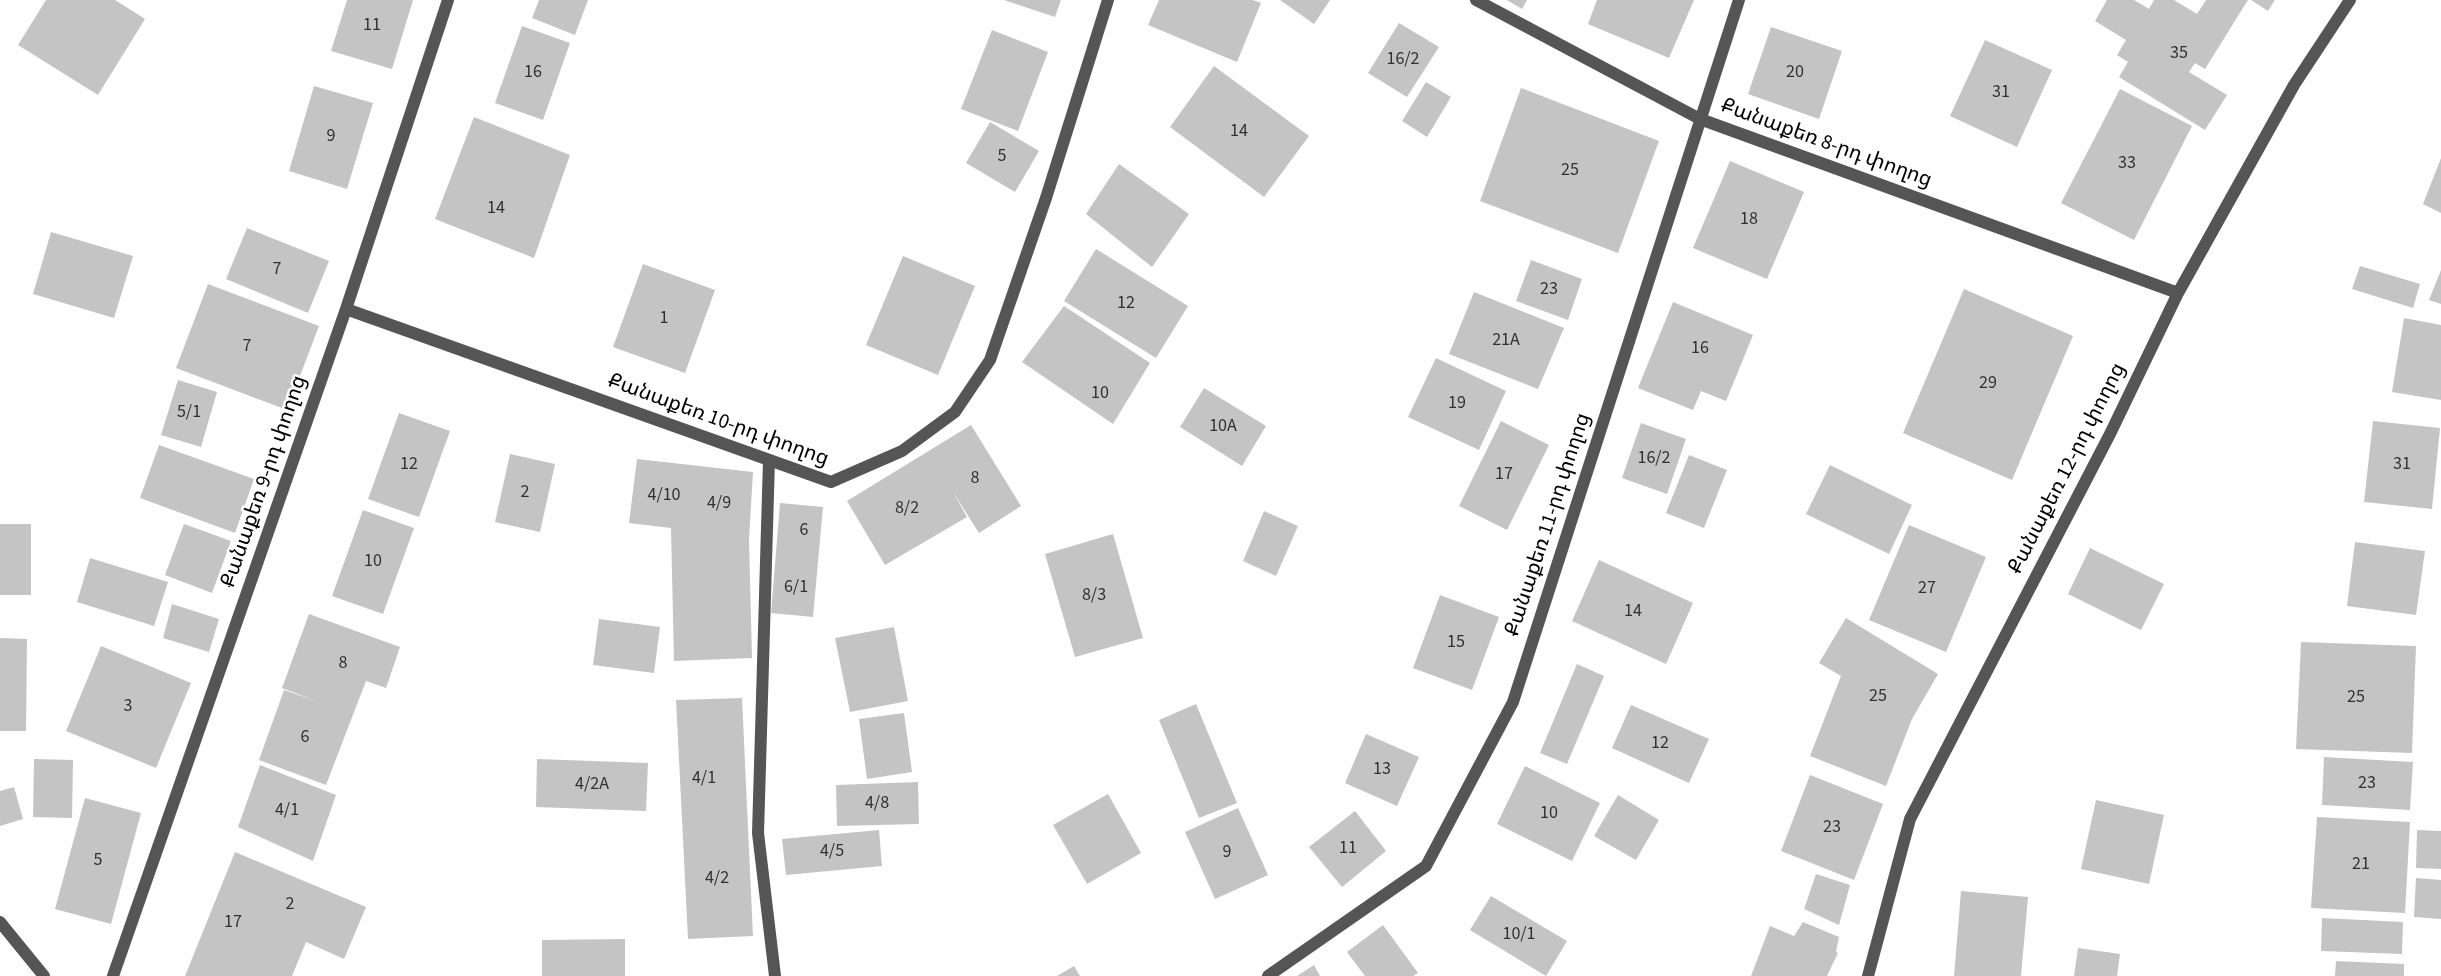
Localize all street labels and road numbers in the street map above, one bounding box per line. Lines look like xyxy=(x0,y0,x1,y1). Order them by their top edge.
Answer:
street label: Քանաքեռ 8-րդ փողոց xyxy=(1717,94,1935,194)
street label: Քանաքեռ 12-րդ փողոց xyxy=(2004,359,2132,579)
street label: Քանաքեռ 10-րդ փողոց xyxy=(604,369,832,473)
street label: Քանաքեռ 9-րդ փողոց xyxy=(217,373,313,591)
street label: Քանաքեռ 11-րդ փողոց xyxy=(1501,410,1597,640)

